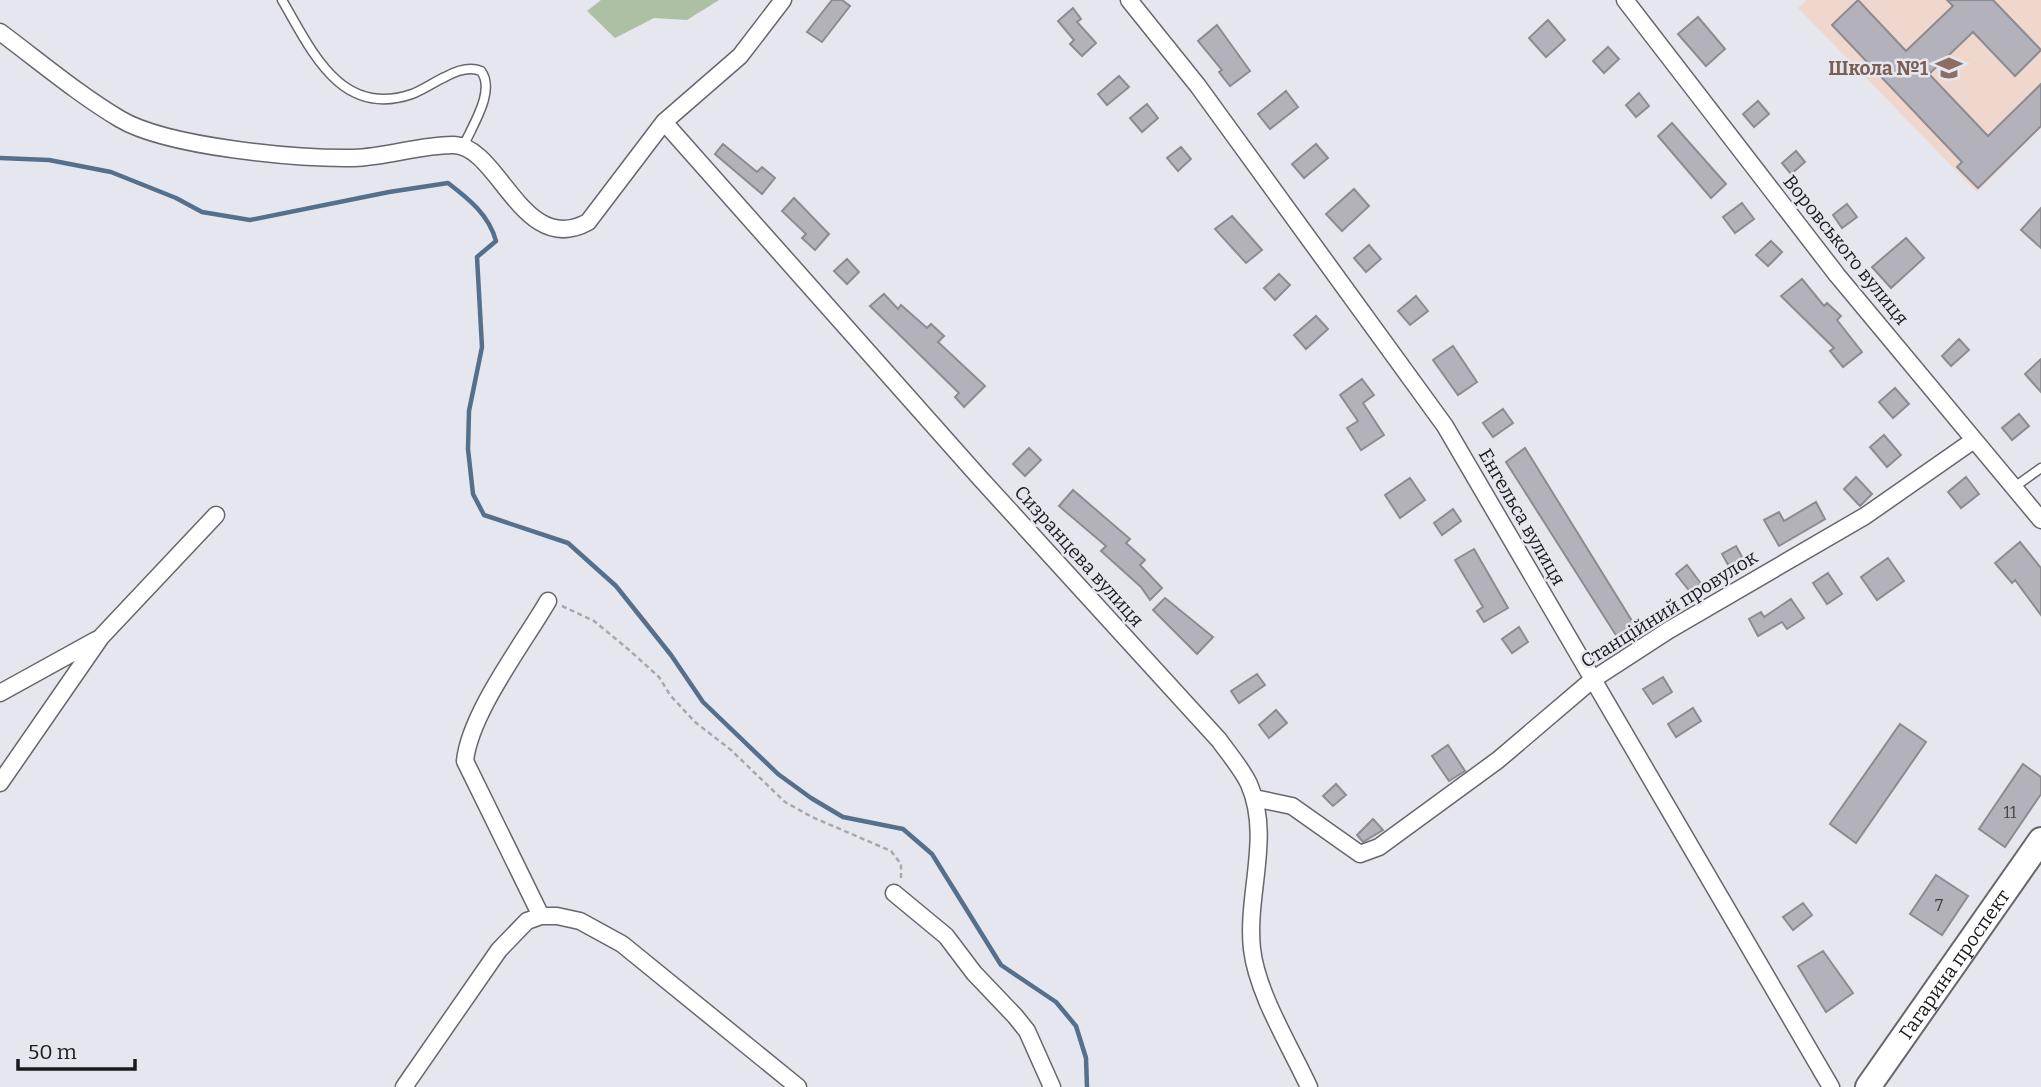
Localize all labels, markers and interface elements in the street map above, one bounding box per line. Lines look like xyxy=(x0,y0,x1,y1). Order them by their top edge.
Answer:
school or university icon: Школа №1 xyxy=(1934,53,1964,83)
place label: Школа №1 xyxy=(1828,57,1929,80)
street label: Воровського вулиця xyxy=(1778,170,1914,330)
street label: Енгельса вулиця xyxy=(1474,445,1570,589)
street label: Сизранцева вулиця xyxy=(1010,481,1148,631)
street label: Станційний провулок xyxy=(1576,545,1762,673)
house number: 11 xyxy=(2004,803,2017,822)
street label: Гагарина проспект xyxy=(1894,885,2014,1043)
house number: 7 xyxy=(1935,896,1943,915)
scale bar xyxy=(18,1028,135,1072)
text: 50 m xyxy=(28,1039,77,1065)

